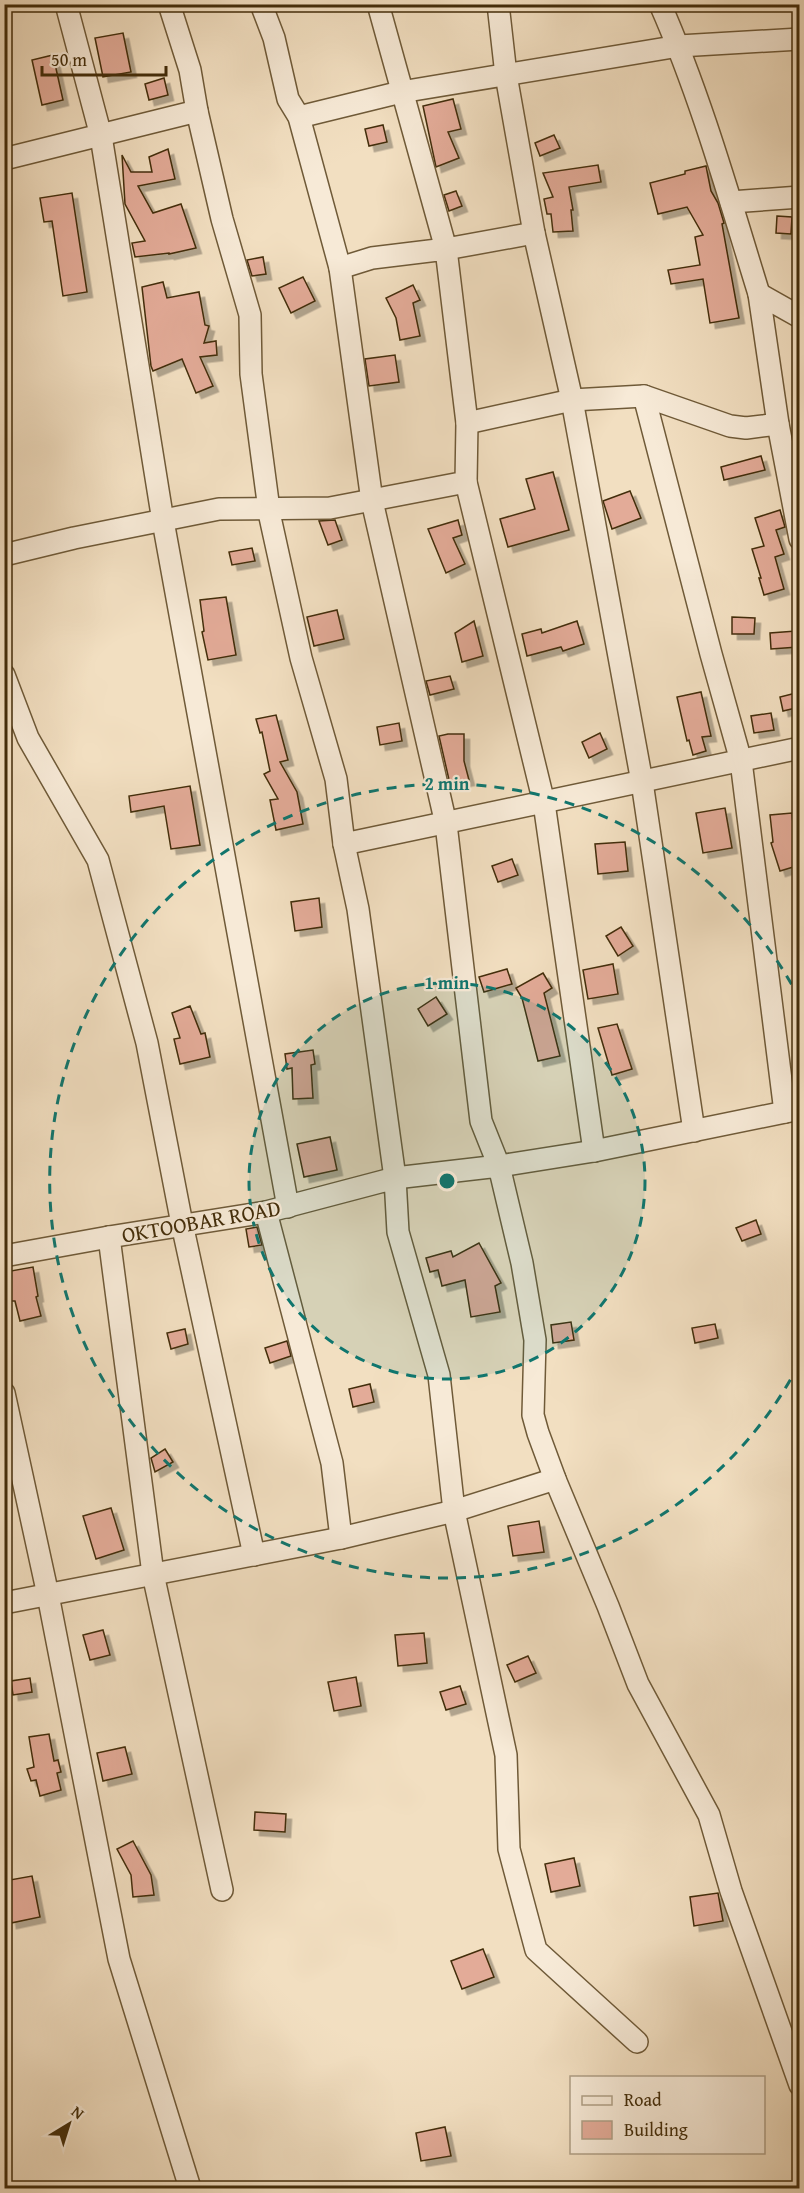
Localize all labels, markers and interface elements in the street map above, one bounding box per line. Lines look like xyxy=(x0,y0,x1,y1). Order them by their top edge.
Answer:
scale bar xyxy=(42,39,166,77)
text: 50 m xyxy=(51,46,87,73)
text: 2 min xyxy=(425,770,470,797)
text: 1 min xyxy=(425,969,470,996)
centre of rings xyxy=(437,1171,457,1191)
street label: OKTOOBAR ROAD xyxy=(119,1191,283,1251)
legend xyxy=(570,2076,765,2154)
text: Road xyxy=(624,2086,662,2113)
north arrow xyxy=(39,2094,99,2154)
text: N xyxy=(67,2099,90,2125)
text: Building xyxy=(624,2116,688,2143)

